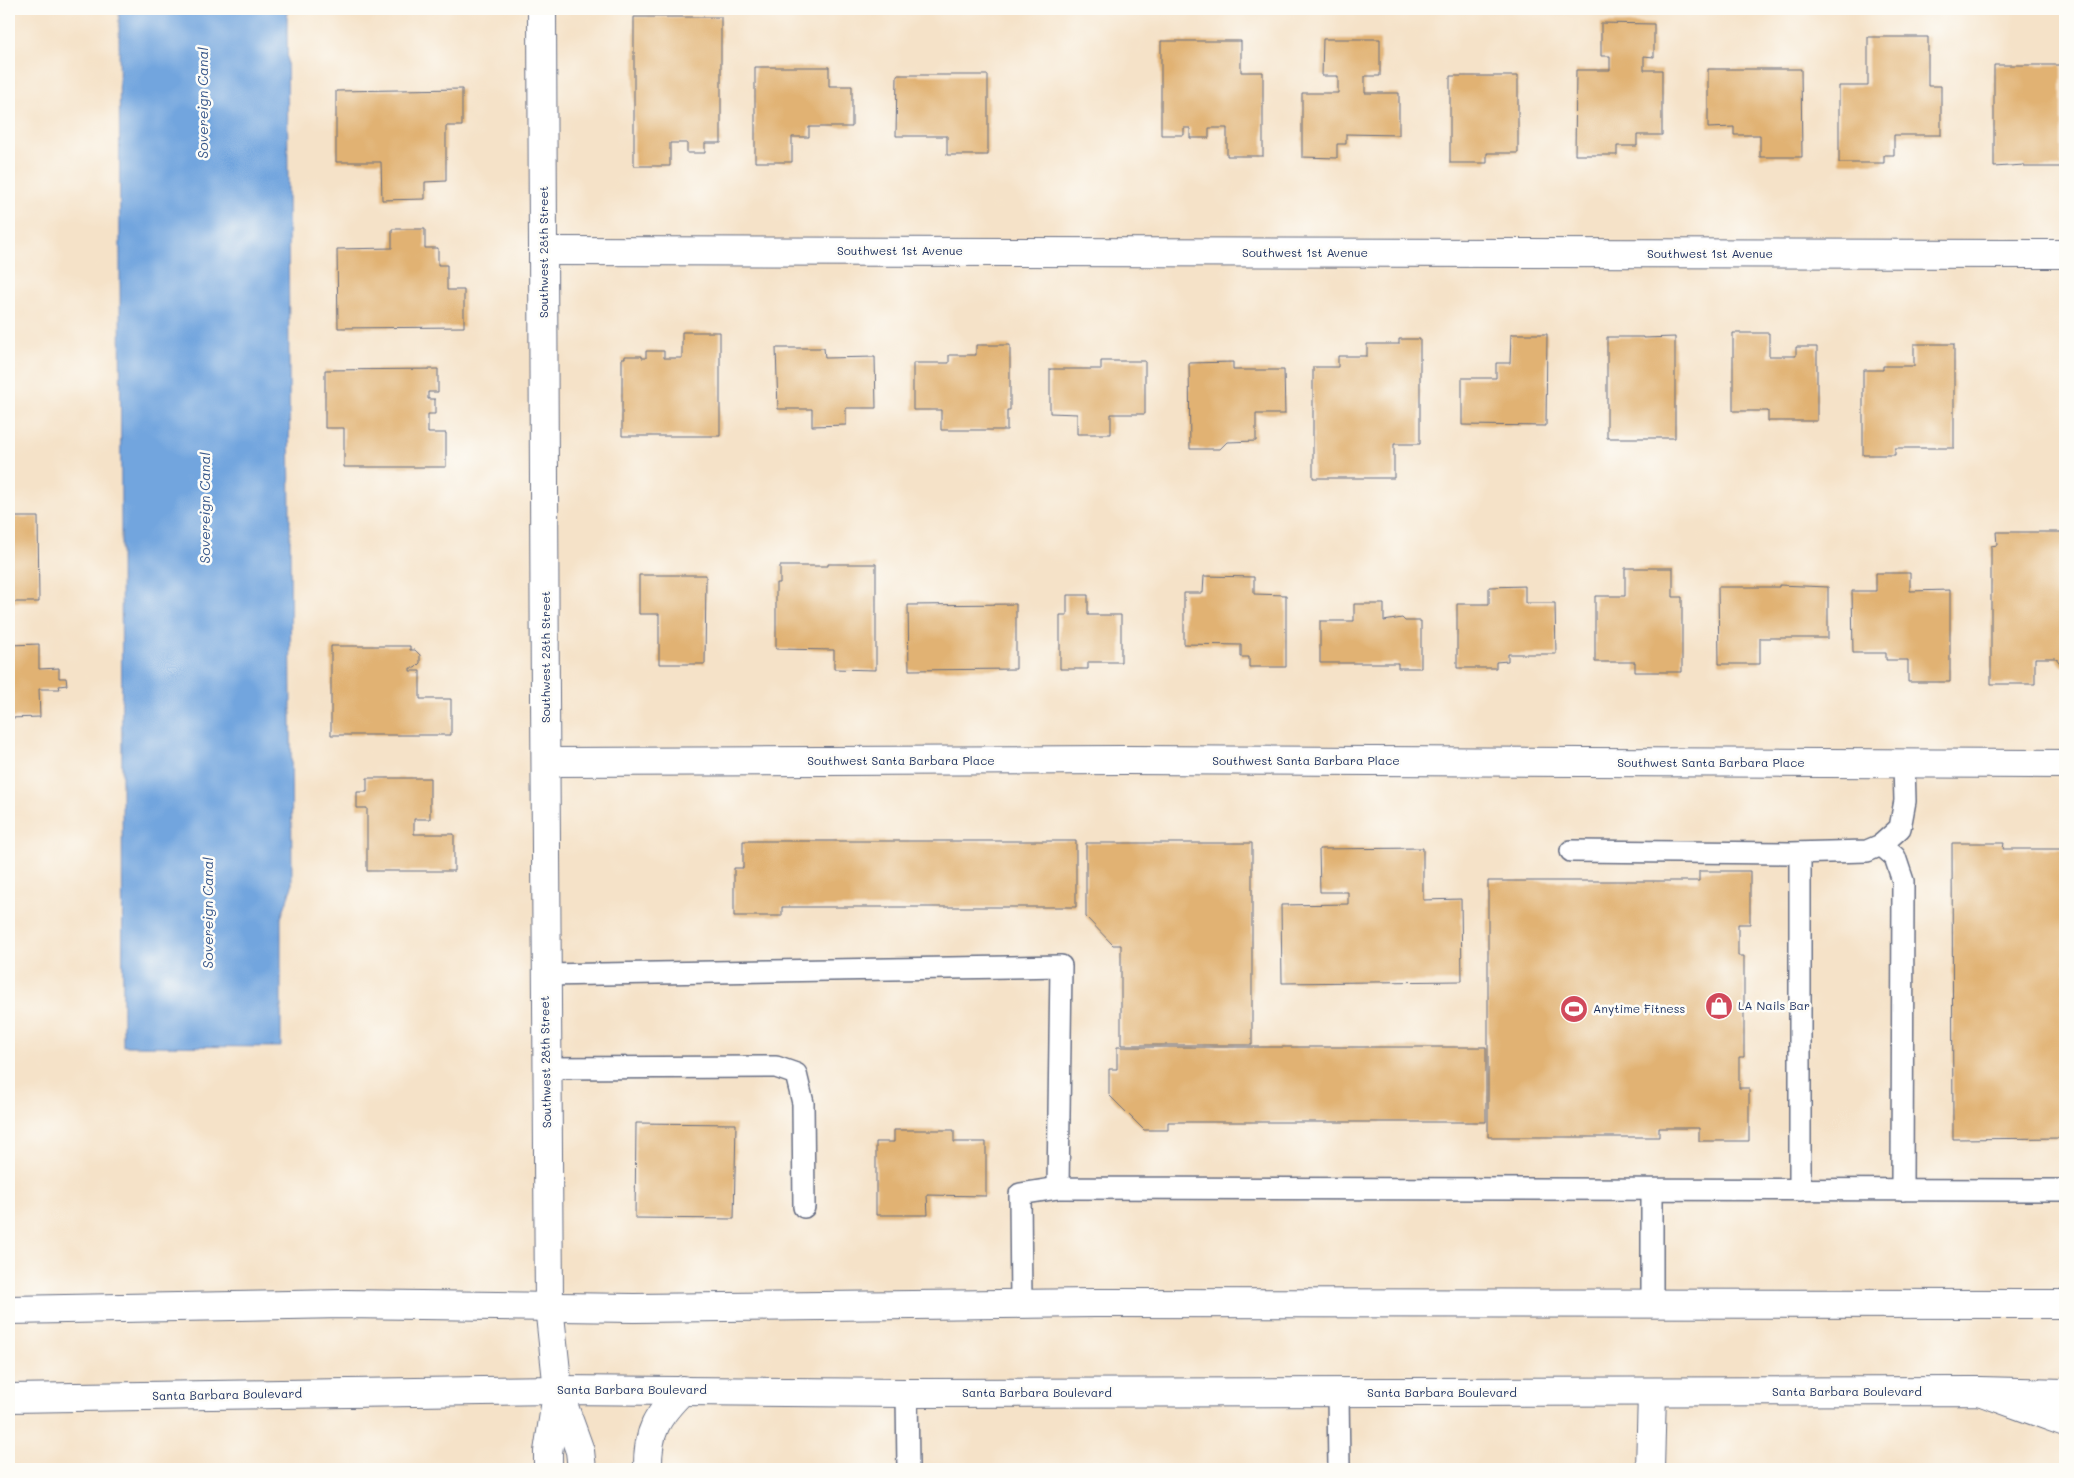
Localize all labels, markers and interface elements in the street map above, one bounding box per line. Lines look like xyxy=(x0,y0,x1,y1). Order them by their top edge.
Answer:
water label: Sovereign Canal xyxy=(193,47,212,159)
street label: Southwest 28th Street xyxy=(535,186,551,318)
street label: Southwest 1st Avenue xyxy=(837,242,963,258)
street label: Southwest 1st Avenue xyxy=(1242,244,1368,260)
street label: Southwest 1st Avenue xyxy=(1647,245,1773,261)
water label: Sovereign Canal xyxy=(195,452,214,564)
street label: Southwest 28th Street xyxy=(537,591,553,723)
street label: Southwest Santa Barbara Place xyxy=(807,752,995,768)
street label: Southwest Santa Barbara Place xyxy=(1212,752,1400,768)
street label: Southwest Santa Barbara Place xyxy=(1617,754,1805,770)
water label: Sovereign Canal xyxy=(198,857,217,969)
shop icon: LA Nails Bar xyxy=(1704,991,1734,1021)
sports icon: Anytime Fitness xyxy=(1559,994,1589,1024)
street label: Southwest 28th Street xyxy=(536,996,554,1128)
place label: LA Nails Bar xyxy=(1738,997,1810,1013)
place label: Anytime Fitness xyxy=(1593,1000,1686,1016)
street label: Santa Barbara Boulevard xyxy=(557,1381,707,1397)
street label: Santa Barbara Boulevard xyxy=(1772,1383,1922,1399)
street label: Santa Barbara Boulevard xyxy=(962,1384,1112,1400)
street label: Santa Barbara Boulevard xyxy=(1367,1384,1517,1400)
street label: Santa Barbara Boulevard xyxy=(152,1385,302,1403)

